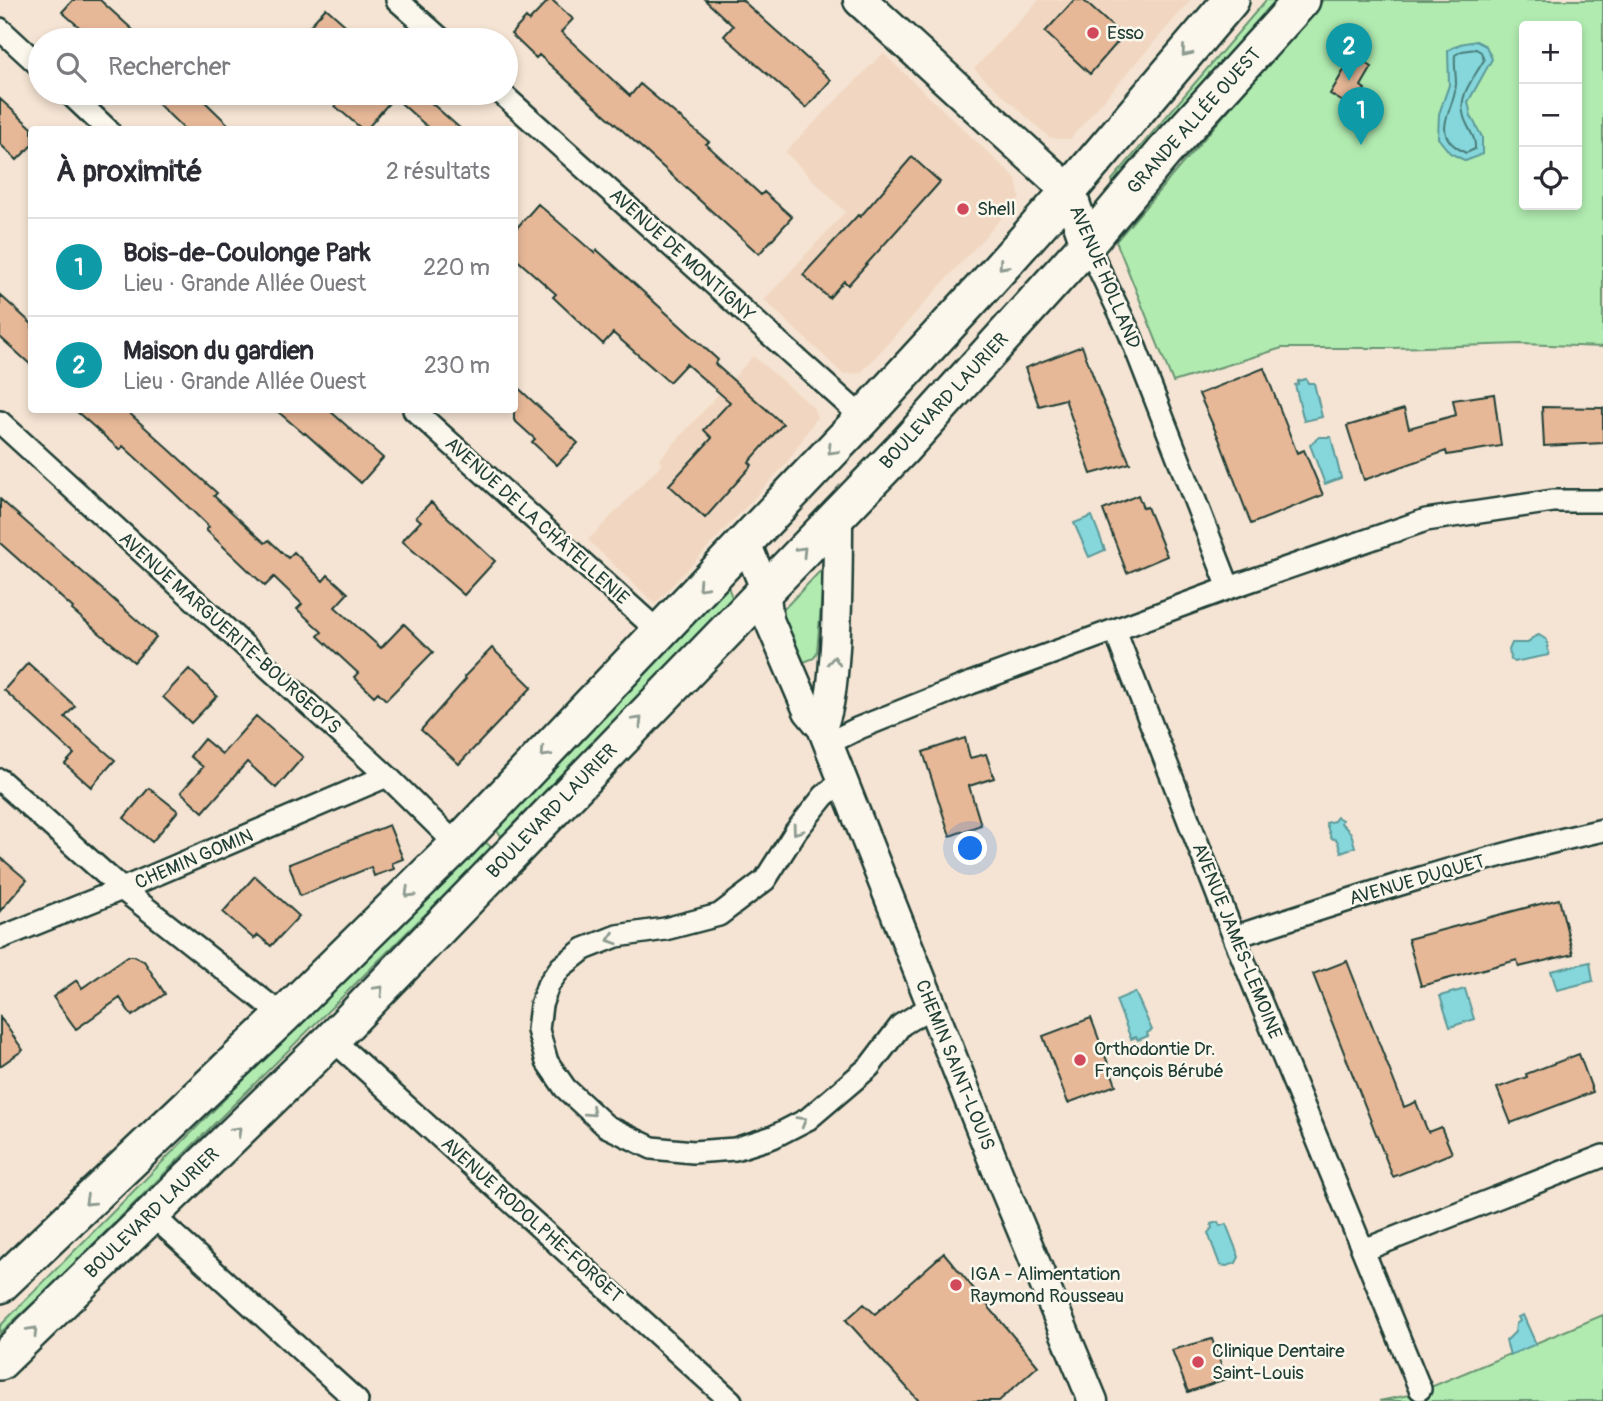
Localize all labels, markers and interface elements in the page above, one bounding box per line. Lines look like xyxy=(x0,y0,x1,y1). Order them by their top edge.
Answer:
place label: Esso xyxy=(1107,21,1144,45)
map controls xyxy=(1519,21,1582,210)
button: + xyxy=(1519,21,1582,84)
pin: 2 xyxy=(1326,23,1372,81)
marker: Esso xyxy=(1085,25,1101,41)
search box xyxy=(28,28,518,105)
street label: GRANDE ALLÉE OUEST xyxy=(1122,43,1266,199)
one-way arrow xyxy=(1182,43,1194,56)
icon: search xyxy=(52,48,90,86)
text: Rechercher xyxy=(108,51,231,83)
button: − xyxy=(1519,84,1582,147)
pin: 1 xyxy=(1338,87,1384,145)
button: locate xyxy=(1519,147,1582,210)
text: À proximité xyxy=(56,153,202,190)
text: 2 résultats xyxy=(386,157,490,186)
street label: AVENUE DE MONTIGNY xyxy=(604,183,760,327)
place label: Shell xyxy=(977,197,1015,221)
marker: Shell xyxy=(955,201,971,217)
street label: AVENUE HOLLAND xyxy=(1064,202,1146,352)
text: Bois-de-Coulonge Park xyxy=(123,237,371,269)
text: 1 xyxy=(75,253,84,282)
text: 220 m xyxy=(423,253,490,282)
one-way arrow xyxy=(999,257,1011,270)
text: Lieu · Grande Allée Ouest xyxy=(123,269,366,298)
street label: BOULEVARD LAURIER xyxy=(874,328,1014,474)
text: Maison du gardien xyxy=(123,335,314,367)
text: 2 xyxy=(73,351,85,380)
text: 230 m xyxy=(424,351,490,380)
text: Lieu · Grande Allée Ouest xyxy=(123,367,366,396)
street label: AVENUE DE LA CHÂTELLENIE xyxy=(440,432,634,610)
one-way arrow xyxy=(827,442,840,455)
street label: AVENUE MARGUERITE-BOURGEOYS xyxy=(114,527,346,739)
one-way arrow xyxy=(793,546,806,559)
one-way arrow xyxy=(698,578,711,591)
one-way arrow xyxy=(826,655,841,666)
one-way arrow xyxy=(629,717,642,730)
street label: BOULEVARD LAURIER xyxy=(481,739,623,883)
one-way arrow xyxy=(541,745,553,758)
one-way arrow xyxy=(793,822,806,835)
street label: CHEMIN GOMIN xyxy=(131,823,257,895)
your location xyxy=(953,831,987,865)
street label: AVENUE JAMES-LEMOINE xyxy=(1187,839,1287,1043)
street label: AVENUE DUQUET xyxy=(1346,849,1488,911)
one-way arrow xyxy=(404,885,417,898)
one-way arrow xyxy=(606,931,618,945)
street label: CHEMIN SAINT-LOUIS xyxy=(910,976,1000,1154)
one-way arrow xyxy=(371,985,384,998)
place label: Orthodontie Dr. François Bérubé xyxy=(1094,1037,1224,1083)
marker: Orthodontie Dr. François Bérubé xyxy=(1072,1052,1088,1068)
one-way arrow xyxy=(583,1104,596,1116)
one-way arrow xyxy=(795,1117,808,1130)
one-way arrow xyxy=(229,1127,241,1139)
street label: AVENUE RODOLPHE-FORGET xyxy=(436,1132,628,1308)
street label: BOULEVARD LAURIER xyxy=(80,1142,224,1284)
one-way arrow xyxy=(84,1193,97,1205)
place label: IGA - Alimentation Raymond Rousseau xyxy=(970,1262,1124,1308)
marker: IGA - Alimentation Raymond Rousseau xyxy=(948,1277,964,1293)
one-way arrow xyxy=(25,1326,38,1339)
place label: Clinique Dentaire Saint-Louis xyxy=(1212,1339,1345,1385)
marker: Clinique Dentaire Saint-Louis xyxy=(1190,1354,1206,1370)

